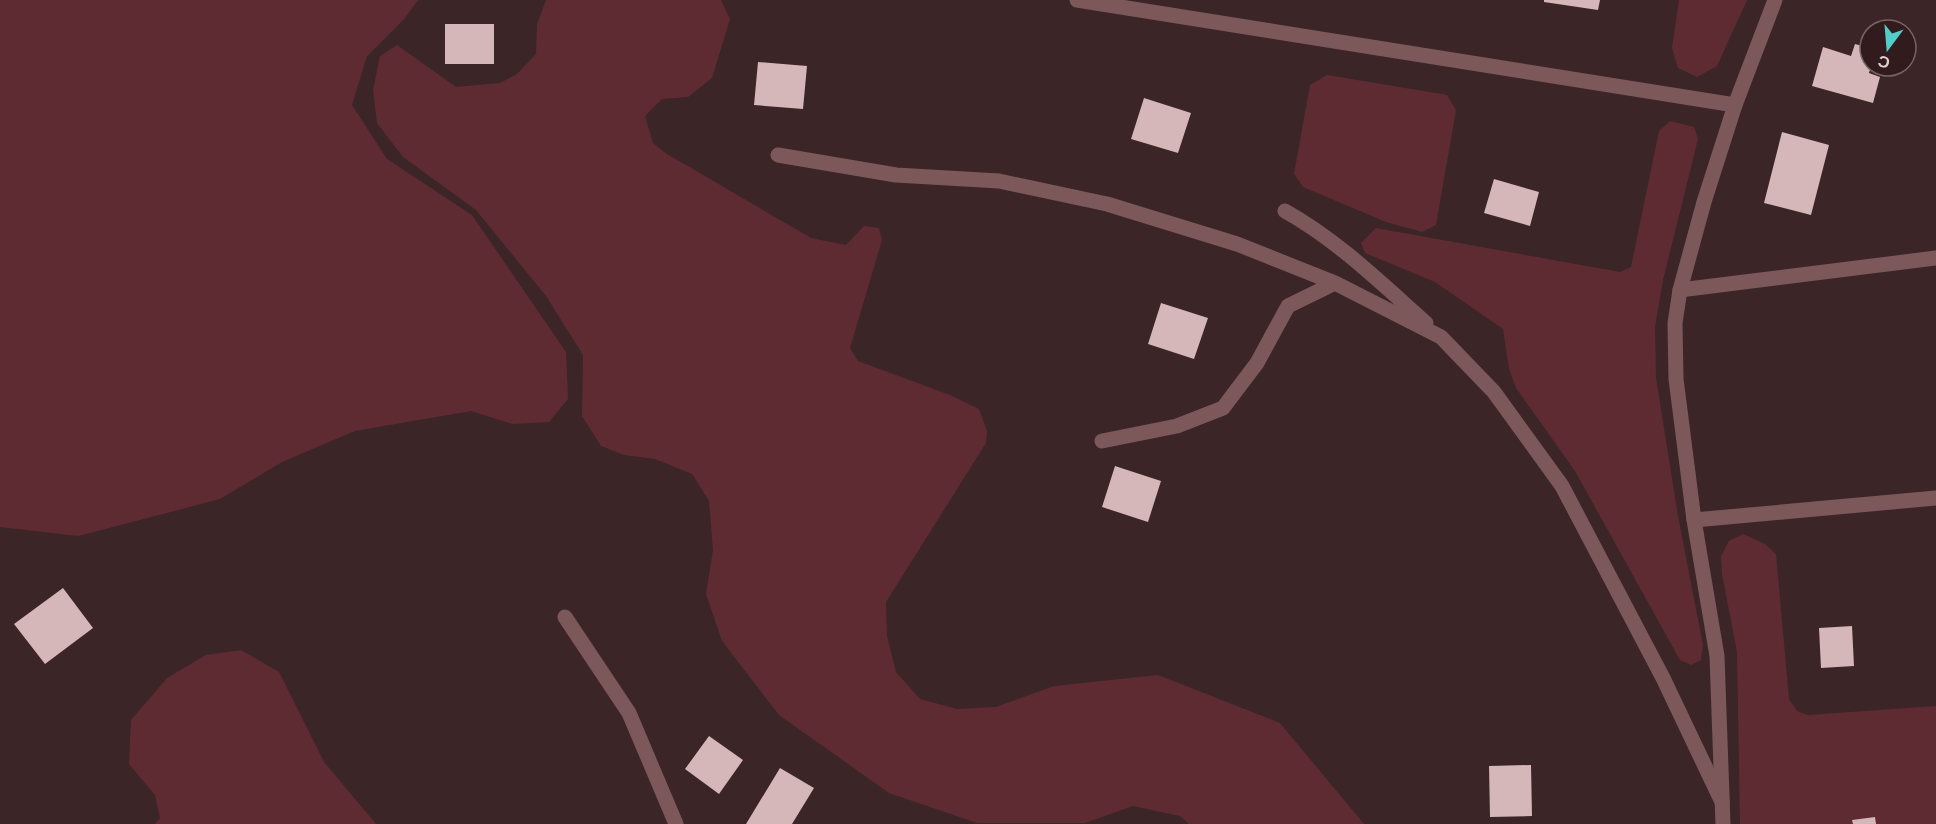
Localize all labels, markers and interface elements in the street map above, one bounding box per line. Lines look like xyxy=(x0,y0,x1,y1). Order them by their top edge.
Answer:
north arrow xyxy=(1858,18,1918,78)
text: С xyxy=(1875,52,1892,74)

